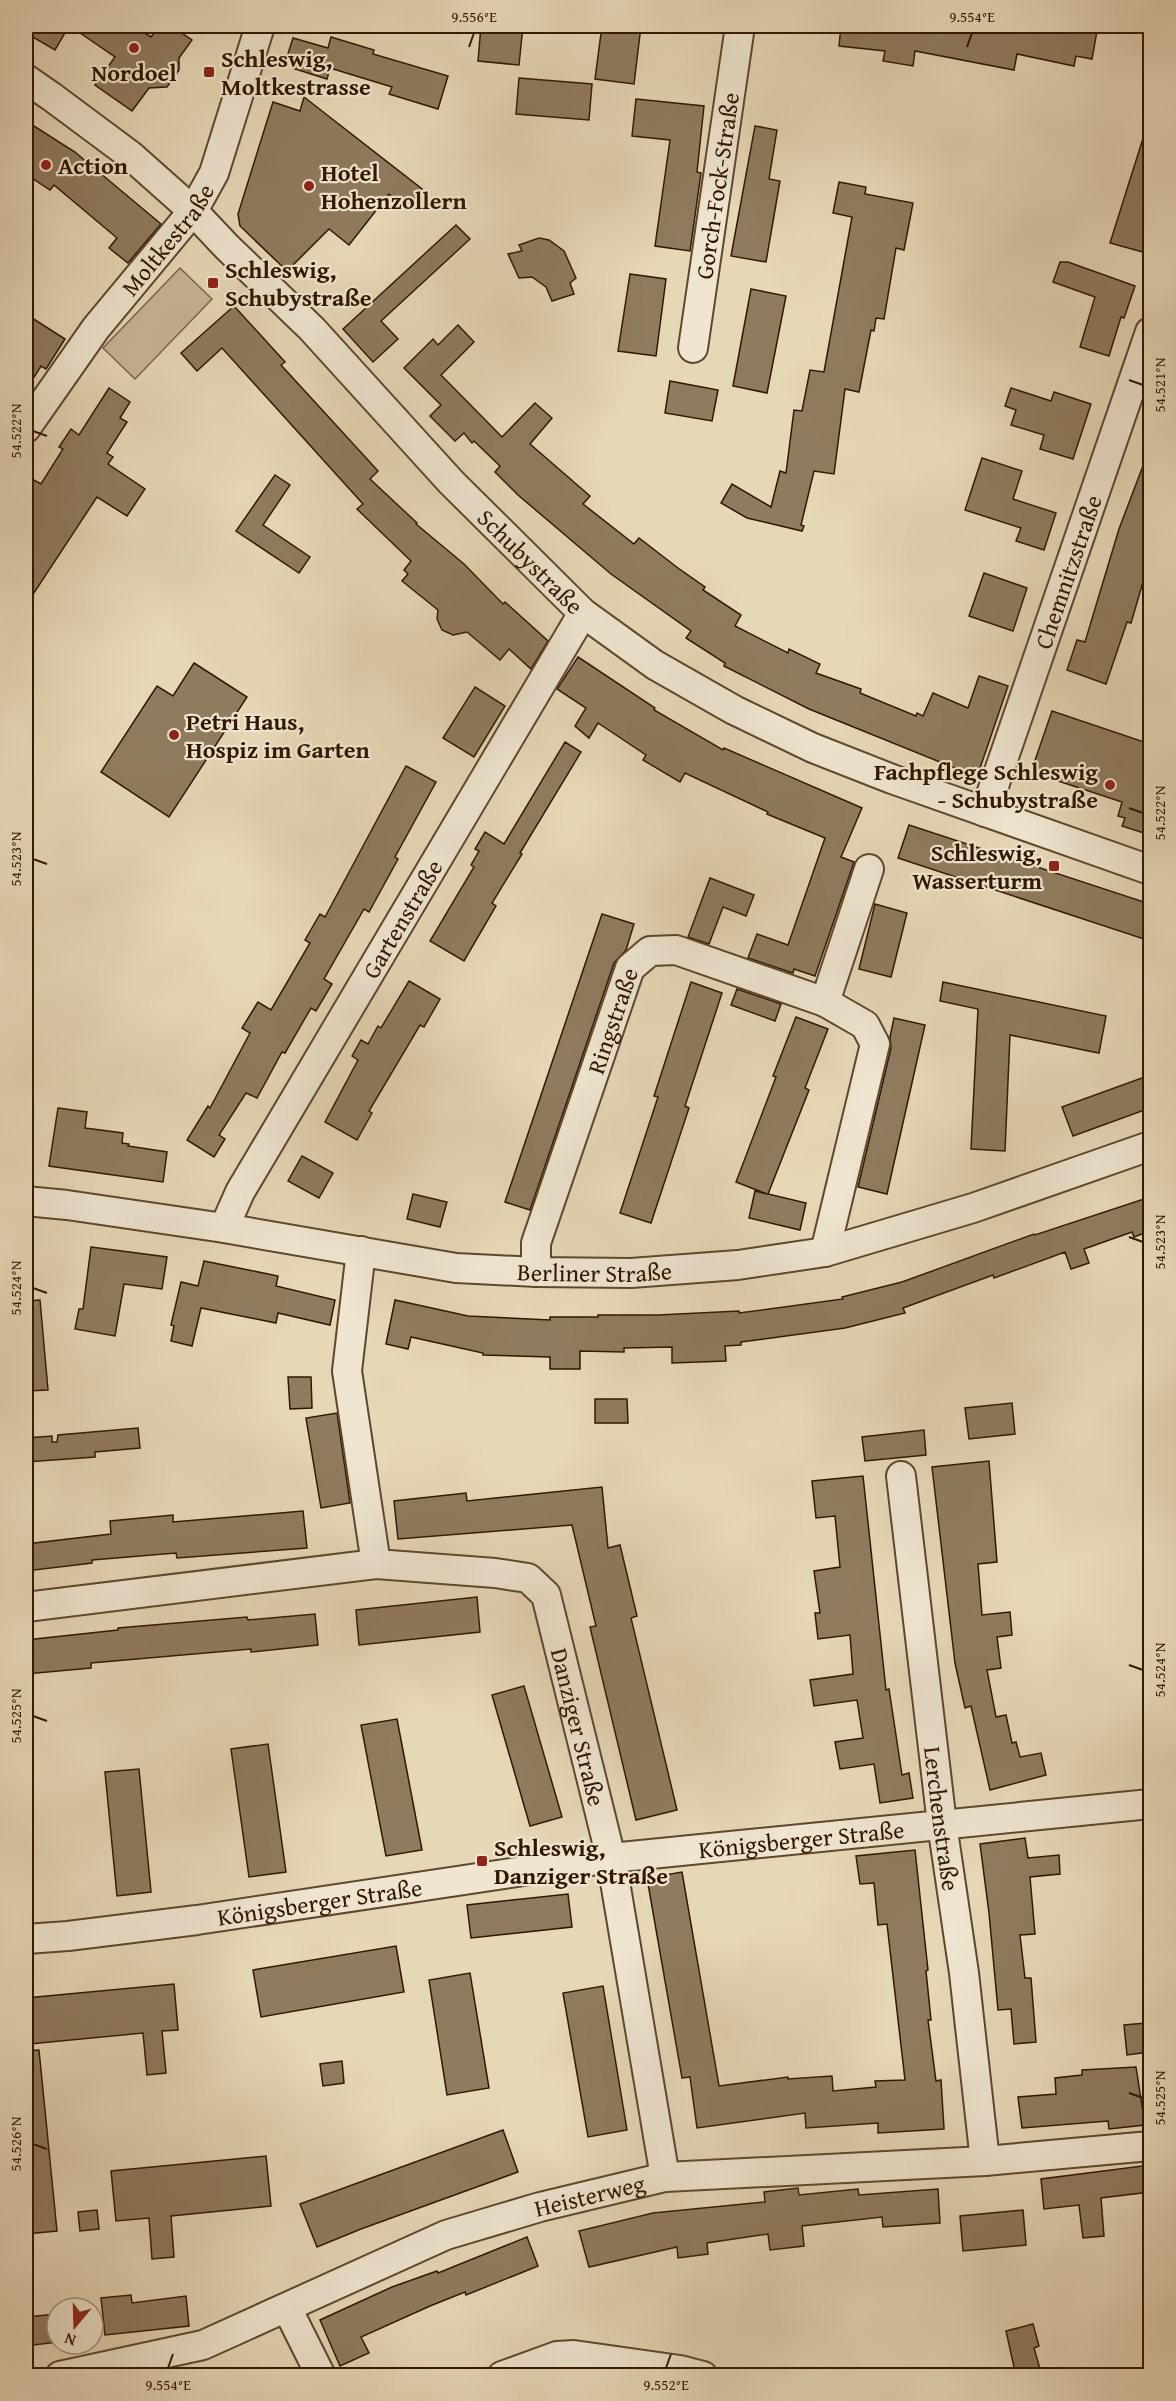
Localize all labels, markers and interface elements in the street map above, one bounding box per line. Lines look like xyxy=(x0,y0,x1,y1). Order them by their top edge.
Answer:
text: 9.556°E xyxy=(451,6,497,27)
text: 9.554°E xyxy=(949,6,995,27)
marker: Nordoel xyxy=(127,41,141,55)
place label: Schleswig, Moltkestrasse xyxy=(221,41,371,104)
place label: Nordoel xyxy=(91,55,177,90)
marker: Schleswig, Moltkestrasse xyxy=(202,65,216,79)
street label: Gorch-Fock-Straße xyxy=(686,90,748,281)
place label: Action xyxy=(58,148,128,183)
place label: Hotel Hohenzollern xyxy=(321,155,467,218)
marker: Action xyxy=(39,158,53,172)
street label: Moltkestraße xyxy=(112,177,222,303)
marker: Hotel Hohenzollern xyxy=(302,179,316,193)
place label: Schleswig, Schubystraße xyxy=(225,252,372,315)
marker: Schleswig, Schubystraße xyxy=(206,276,220,290)
text: 54.521°N xyxy=(1149,357,1170,412)
text: 54.522°N xyxy=(5,403,26,458)
street label: Chemnitzstraße xyxy=(1025,490,1110,654)
street label: Schubystraße xyxy=(470,501,592,622)
place label: Petri Haus, Hospiz im Garten xyxy=(186,704,370,767)
marker: Petri Haus, Hospiz im Garten xyxy=(167,728,181,742)
place label: Fachpflege Schleswig - Schubystraße xyxy=(874,754,1098,817)
marker: Fachpflege Schleswig - Schubystraße xyxy=(1103,778,1117,792)
text: 54.522°N xyxy=(1149,785,1170,840)
text: 54.523°N xyxy=(5,831,26,886)
place label: Schleswig, Wasserturm xyxy=(912,835,1042,898)
street label: Gartenstraße xyxy=(353,853,451,985)
marker: Schleswig, Wasserturm xyxy=(1047,859,1061,873)
street label: Ringstraße xyxy=(578,963,646,1079)
text: 54.523°N xyxy=(1149,1214,1170,1269)
street label: Berliner Straße xyxy=(516,1252,673,1291)
text: 54.524°N xyxy=(5,1260,26,1315)
text: 54.524°N xyxy=(1149,1642,1170,1697)
street label: Danziger Straße xyxy=(542,1644,615,1810)
text: 54.525°N xyxy=(5,1688,26,1743)
street label: Lerchenstraße xyxy=(915,1744,969,1893)
street label: Königsberger Straße xyxy=(697,1811,906,1867)
place label: Schleswig, Danziger Straße xyxy=(494,1830,668,1893)
marker: Schleswig, Danziger Straße xyxy=(475,1854,489,1868)
street label: Königsberger Straße xyxy=(215,1869,424,1934)
text: 54.525°N xyxy=(1149,2070,1170,2125)
text: 54.526°N xyxy=(5,2116,26,2171)
street label: Heisterweg xyxy=(530,2165,648,2225)
north arrow xyxy=(45,2296,105,2356)
text: N xyxy=(61,2327,79,2353)
text: 9.554°E xyxy=(145,2374,191,2395)
text: 9.552°E xyxy=(643,2374,689,2395)

